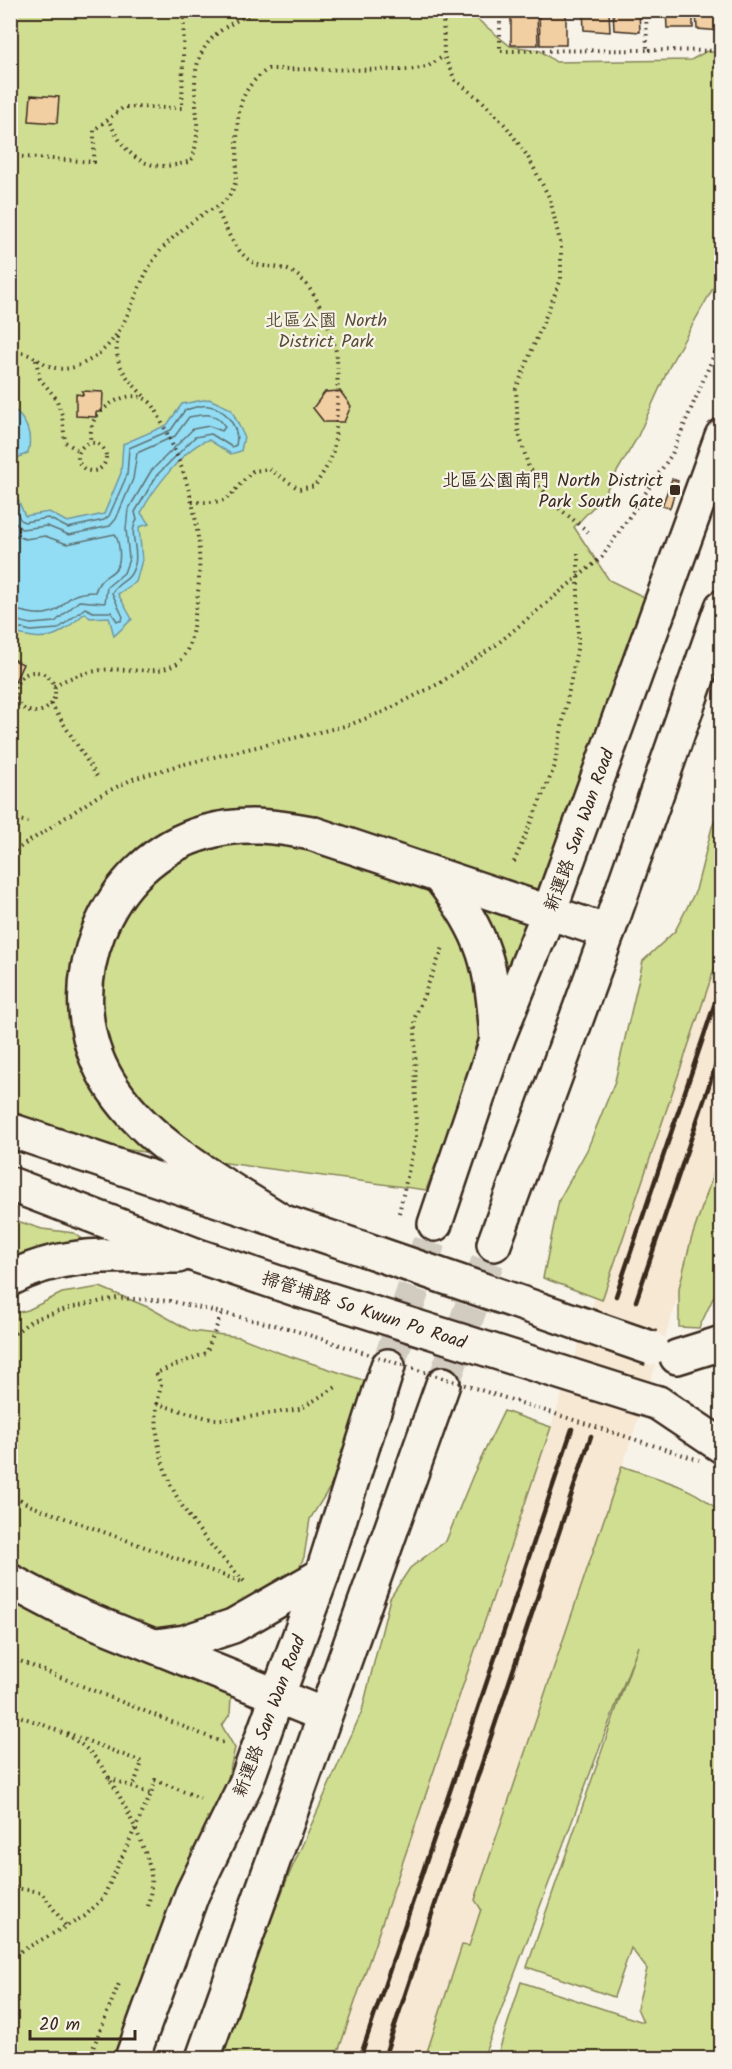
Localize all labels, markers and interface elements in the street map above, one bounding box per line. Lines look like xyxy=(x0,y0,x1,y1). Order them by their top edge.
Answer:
park label: 北區公園 North District Park xyxy=(265,307,387,357)
place label: 北區公園南門 North District Park South Gate xyxy=(442,467,664,517)
marker: 北區公園南門 North District Park South Gate xyxy=(668,483,682,497)
street label: 新運路 San Wan Road xyxy=(537,744,624,916)
street label: 掃管埔路 So Kwun Po Road xyxy=(257,1265,471,1359)
street label: 新運路 San Wan Road xyxy=(226,1630,315,1802)
scale bar xyxy=(30,2003,135,2041)
text: 20 m xyxy=(39,2011,80,2040)

